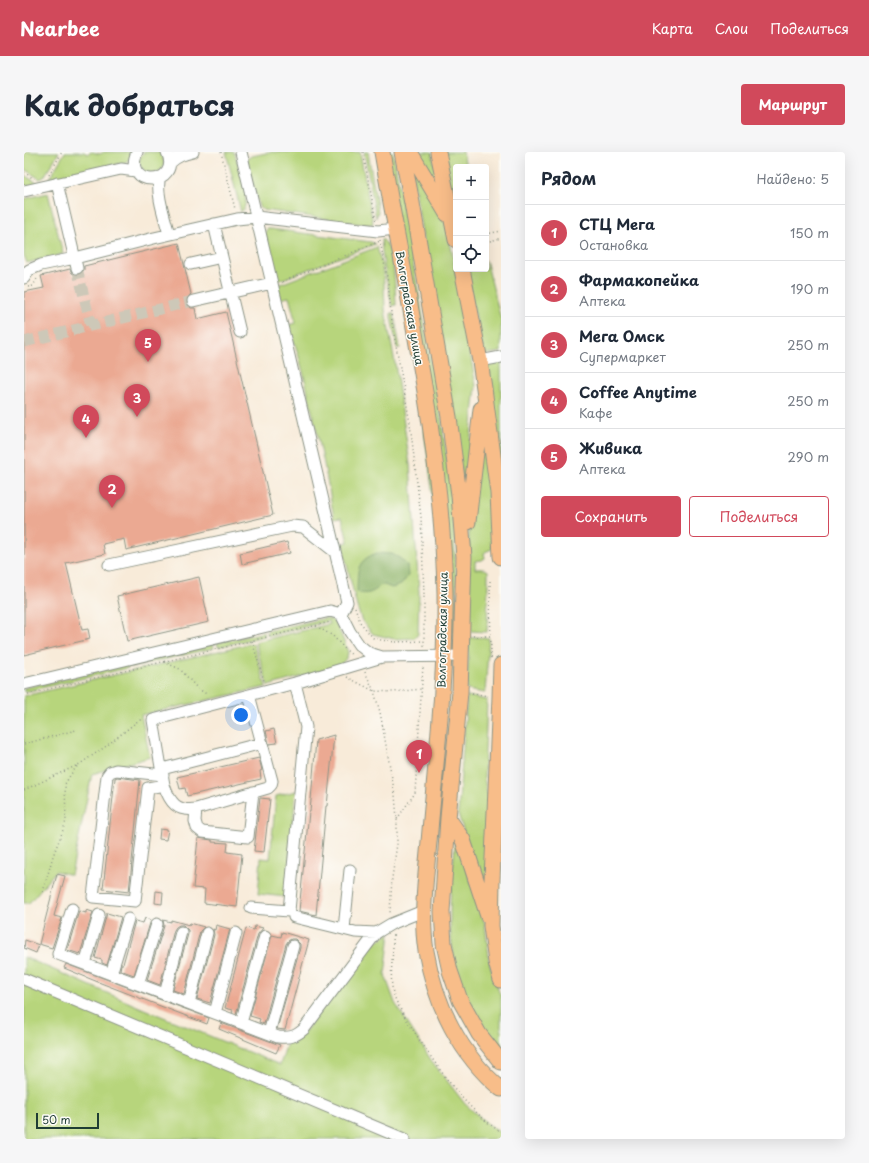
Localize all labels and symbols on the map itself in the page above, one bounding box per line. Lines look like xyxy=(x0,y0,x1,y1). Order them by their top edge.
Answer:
street label: Волгоградская улица xyxy=(392,249,428,367)
pin: 5 xyxy=(135,329,161,362)
pin: 3 xyxy=(124,384,150,417)
pin: 4 xyxy=(73,405,99,438)
pin: 2 xyxy=(99,475,125,508)
street label: Волгоградская улица xyxy=(432,572,452,688)
your location xyxy=(231,705,251,725)
pin: 1 xyxy=(406,740,432,773)
scale bar xyxy=(36,1111,99,1130)

